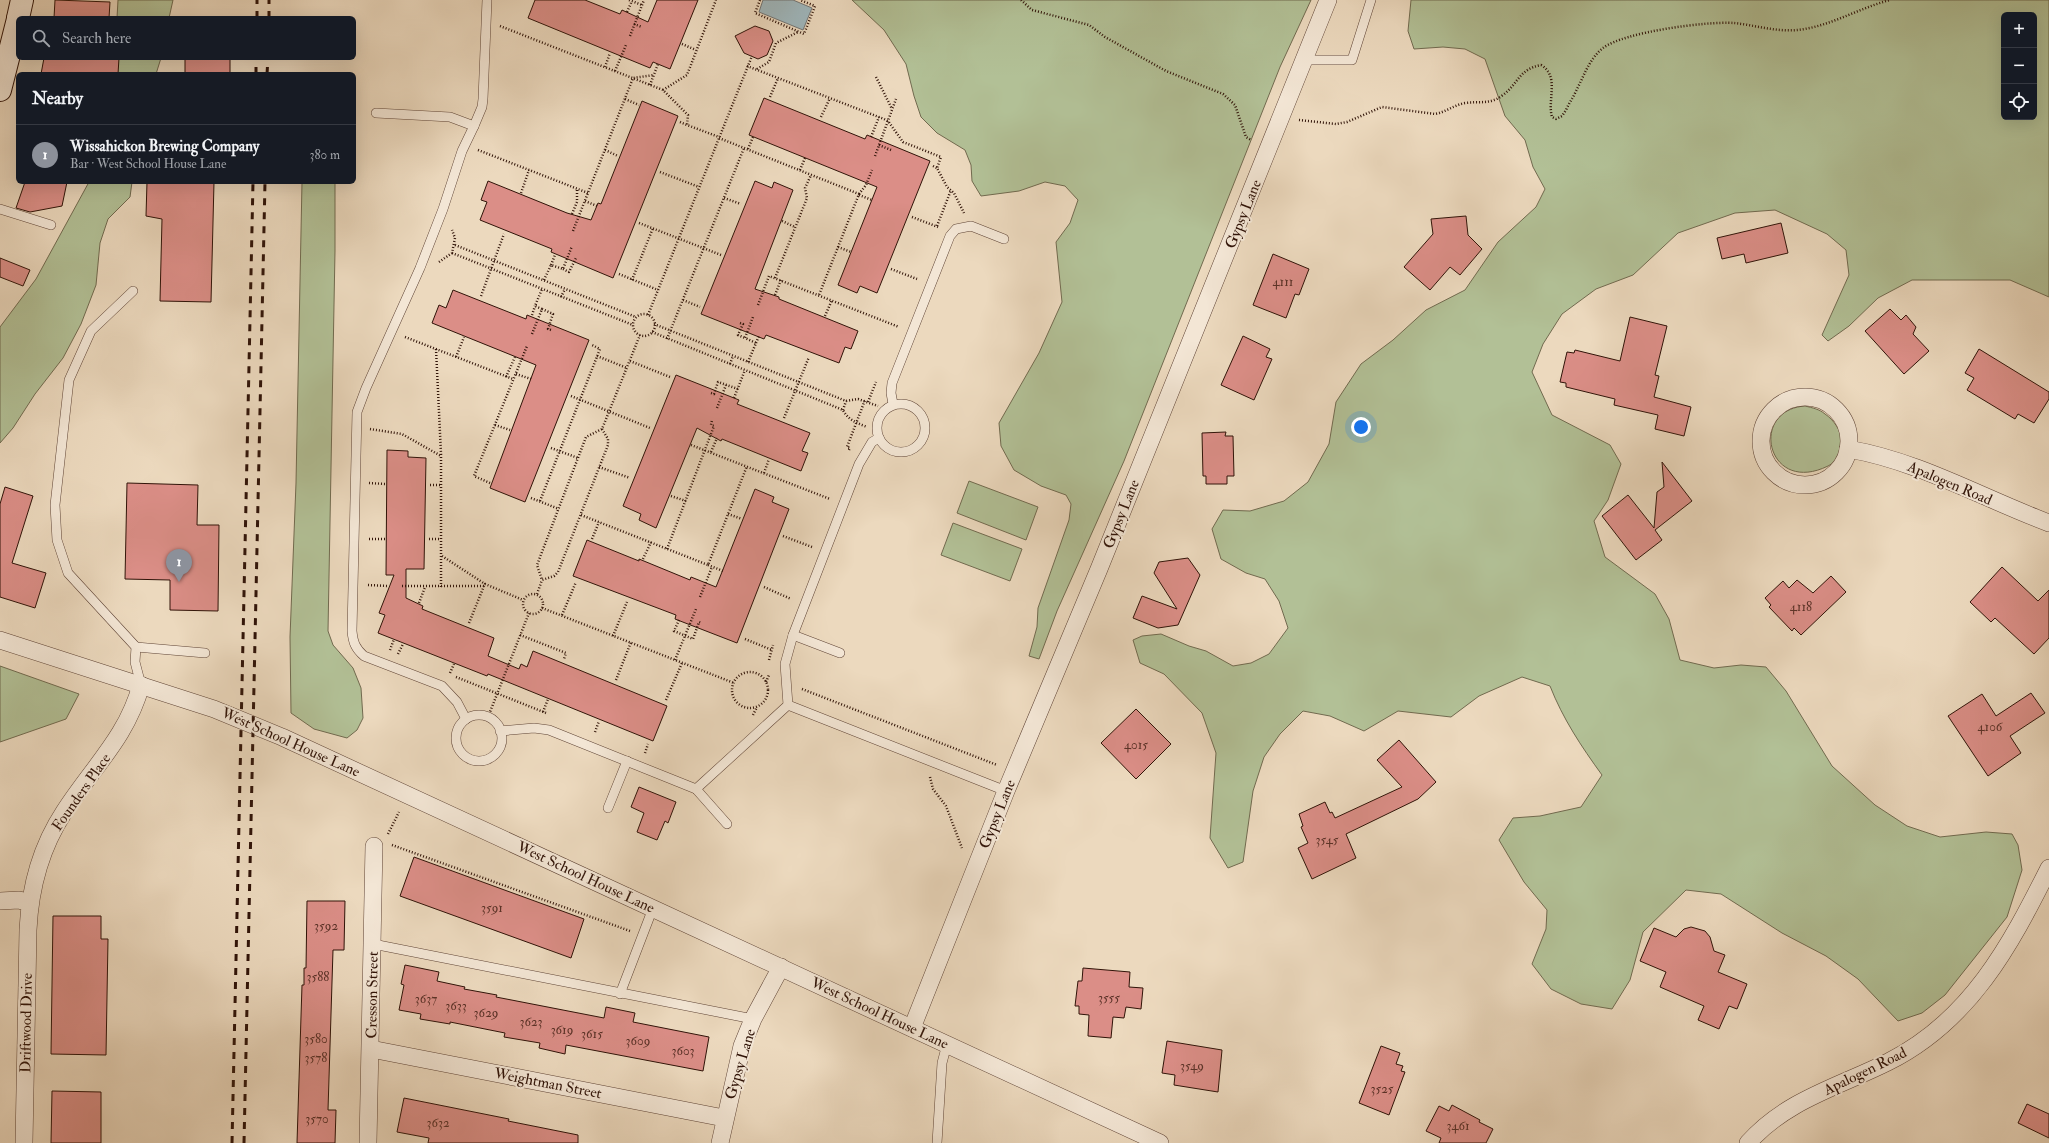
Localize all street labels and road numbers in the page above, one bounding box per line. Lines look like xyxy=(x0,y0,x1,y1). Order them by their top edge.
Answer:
street label: Gypsy Lane xyxy=(1221,177,1267,252)
street label: Apalogen Road xyxy=(1903,457,1996,511)
street label: Gypsy Lane xyxy=(1099,477,1145,552)
street label: West School House Lane xyxy=(218,703,363,782)
street label: Founders Place xyxy=(48,750,115,835)
street label: Gypsy Lane xyxy=(975,777,1021,852)
street label: West School House Lane xyxy=(513,837,658,918)
street label: Cresson Street xyxy=(362,951,383,1039)
street label: Driftwood Drive xyxy=(16,973,37,1073)
street label: West School House Lane xyxy=(807,973,952,1054)
street label: Gypsy Lane xyxy=(721,1027,761,1102)
street label: Apalogen Road xyxy=(1820,1043,1911,1101)
street label: Weightman Street xyxy=(492,1064,603,1103)

